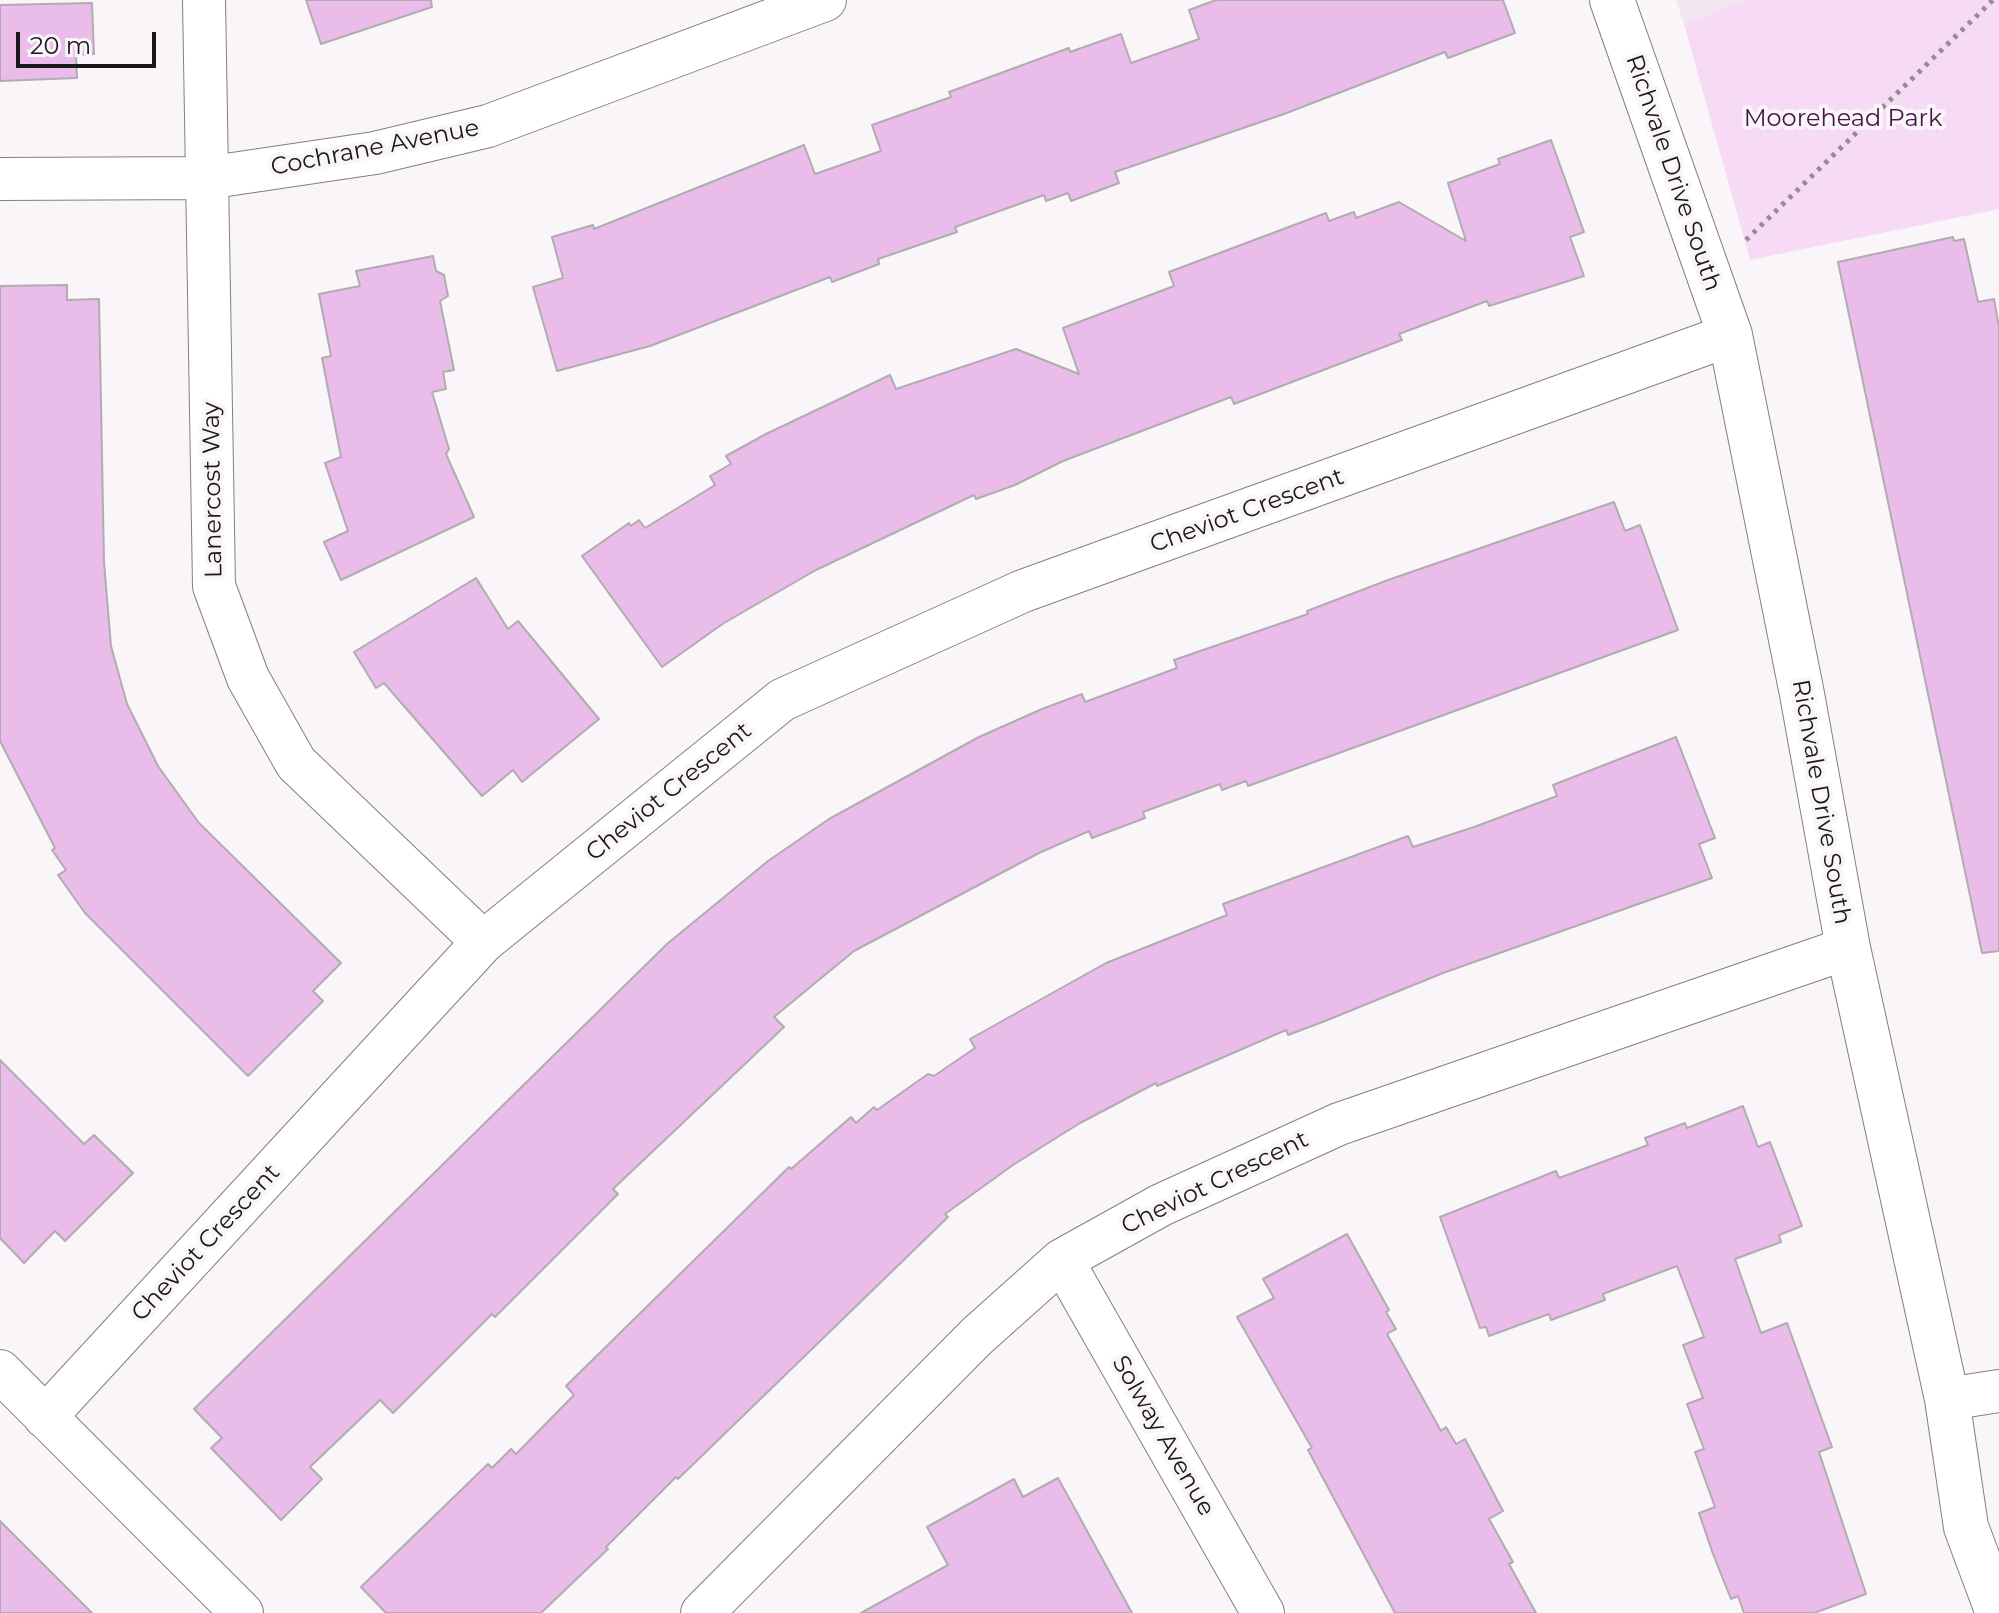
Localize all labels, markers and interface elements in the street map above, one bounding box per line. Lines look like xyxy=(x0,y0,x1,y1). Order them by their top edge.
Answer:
scale bar xyxy=(20,16,160,66)
text: 20 m xyxy=(30,31,91,60)
street label: Richvale Drive South xyxy=(1619,51,1727,295)
park label: Moorehead Park xyxy=(1744,105,1942,133)
street label: Cochrane Avenue xyxy=(268,114,482,182)
street label: Lanercost Way xyxy=(197,402,229,578)
street label: Cheviot Crescent xyxy=(1146,463,1348,559)
street label: Richvale Drive South xyxy=(1785,677,1857,927)
street label: Cheviot Crescent xyxy=(581,717,757,867)
street label: Cheviot Crescent xyxy=(1117,1125,1313,1241)
street label: Cheviot Crescent xyxy=(126,1158,286,1328)
street label: Solway Avenue xyxy=(1105,1351,1221,1521)

